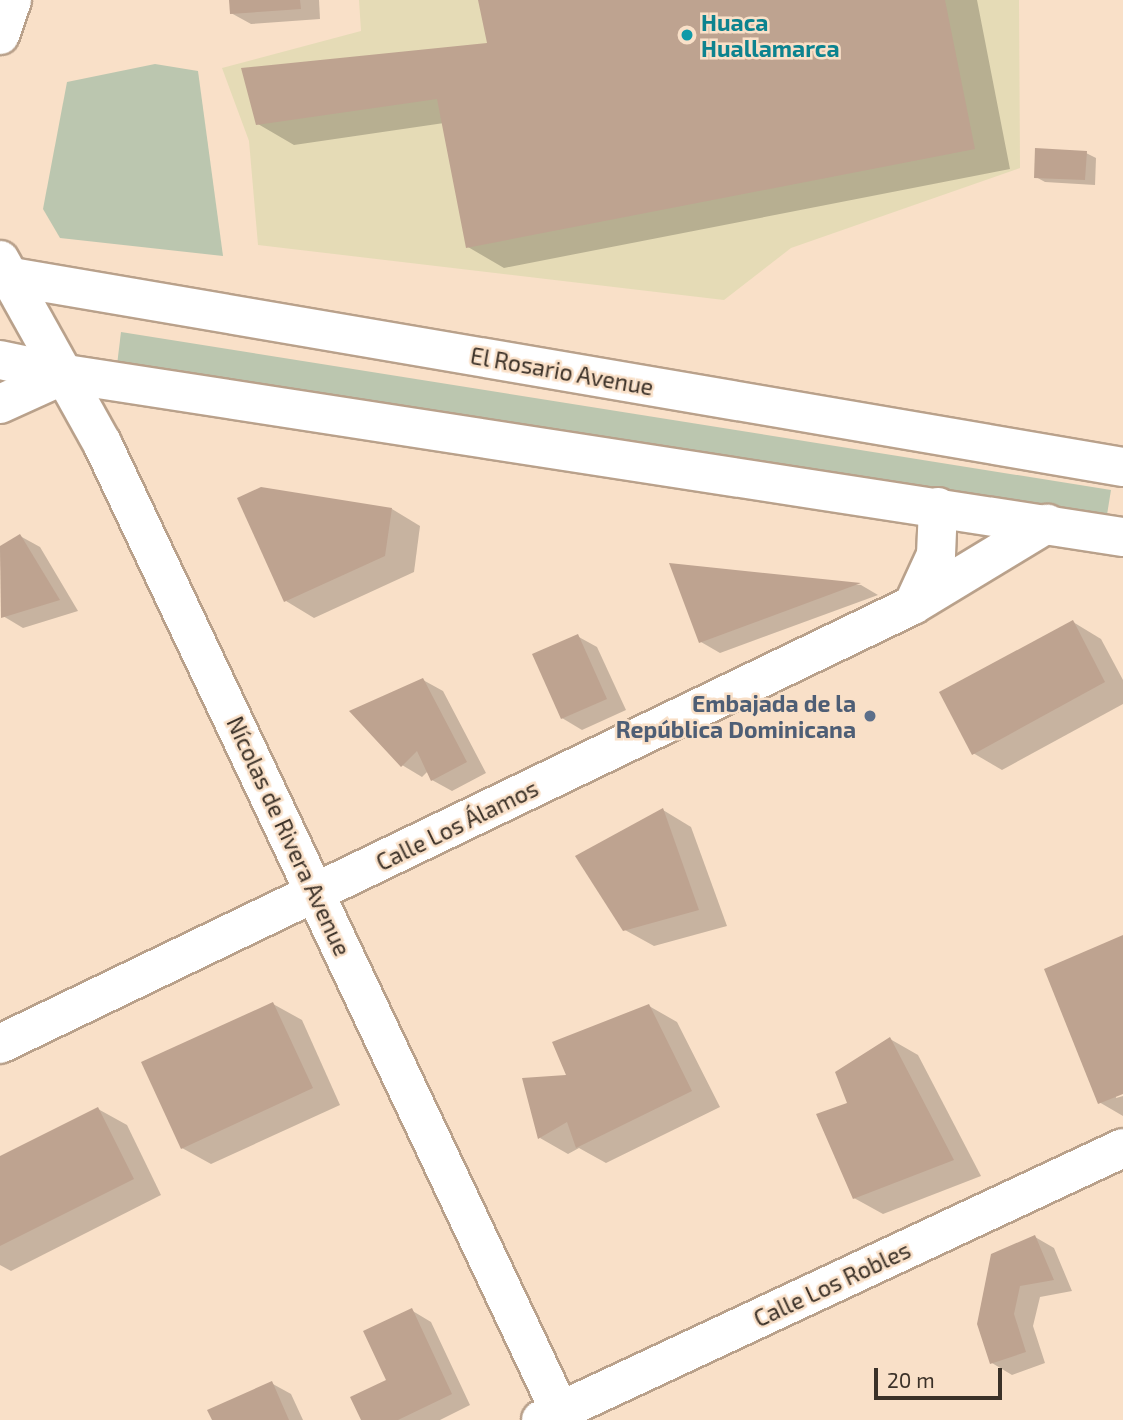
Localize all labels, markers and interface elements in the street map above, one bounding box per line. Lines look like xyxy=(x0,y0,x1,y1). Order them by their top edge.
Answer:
place label: Huaca Huallamarca xyxy=(701,8,840,62)
marker: Huaca Huallamarca xyxy=(679,27,695,43)
street label: El Rosario Avenue xyxy=(468,341,656,401)
place label: Embajada de la República Dominicana xyxy=(616,689,856,743)
marker: Embajada de la República Dominicana xyxy=(862,708,878,724)
street label: Nícolas de Rivera Avenue xyxy=(221,712,357,960)
street label: Calle Los Álamos xyxy=(371,774,543,876)
street label: Calle Los Robles xyxy=(749,1236,915,1332)
scale bar xyxy=(878,1354,1006,1398)
text: 20 m xyxy=(887,1367,935,1392)

